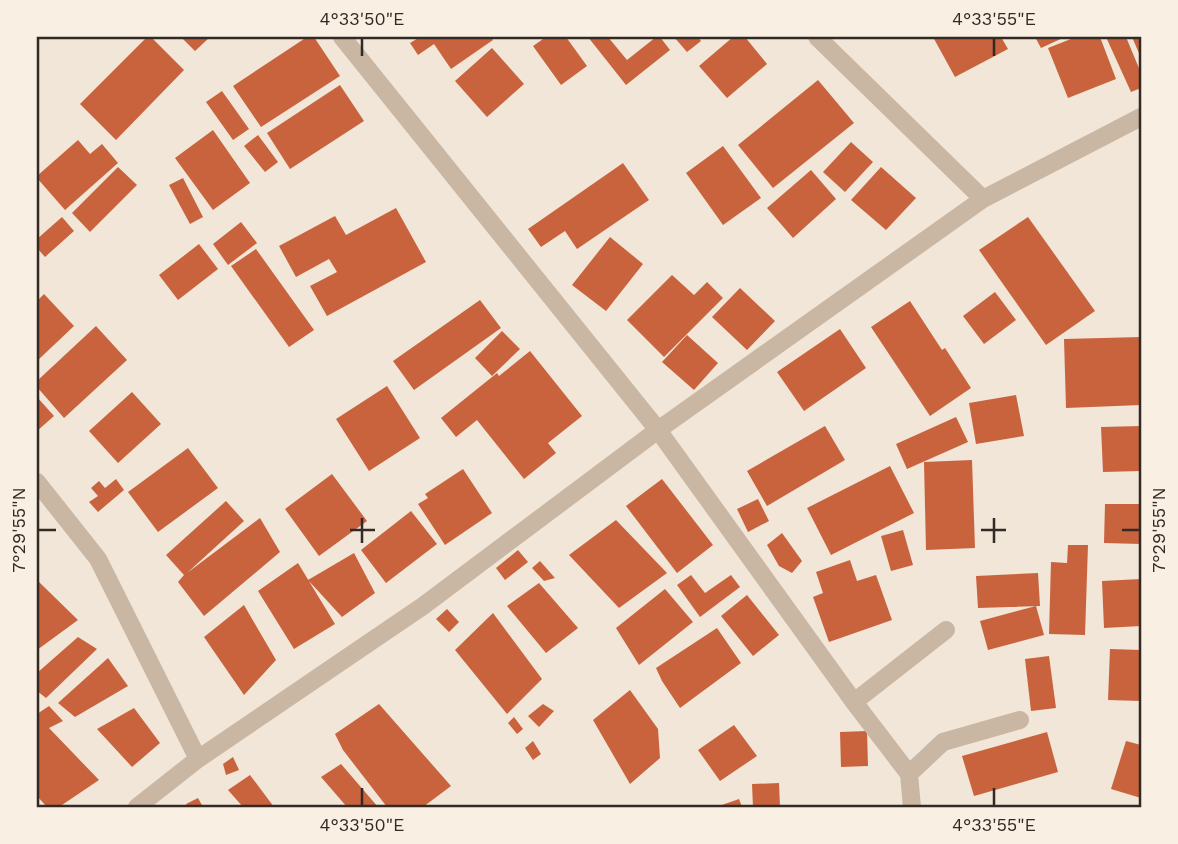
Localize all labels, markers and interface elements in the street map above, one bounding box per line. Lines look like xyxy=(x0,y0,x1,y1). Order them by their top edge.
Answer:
text: 4°33'50"E xyxy=(320,8,404,29)
text: 4°33'55"E xyxy=(952,8,1036,29)
text: 7°29'55"N xyxy=(8,487,29,573)
text: 7°29'55"N xyxy=(1148,487,1169,573)
text: 4°33'50"E xyxy=(320,814,404,835)
text: 4°33'55"E xyxy=(952,814,1036,835)

